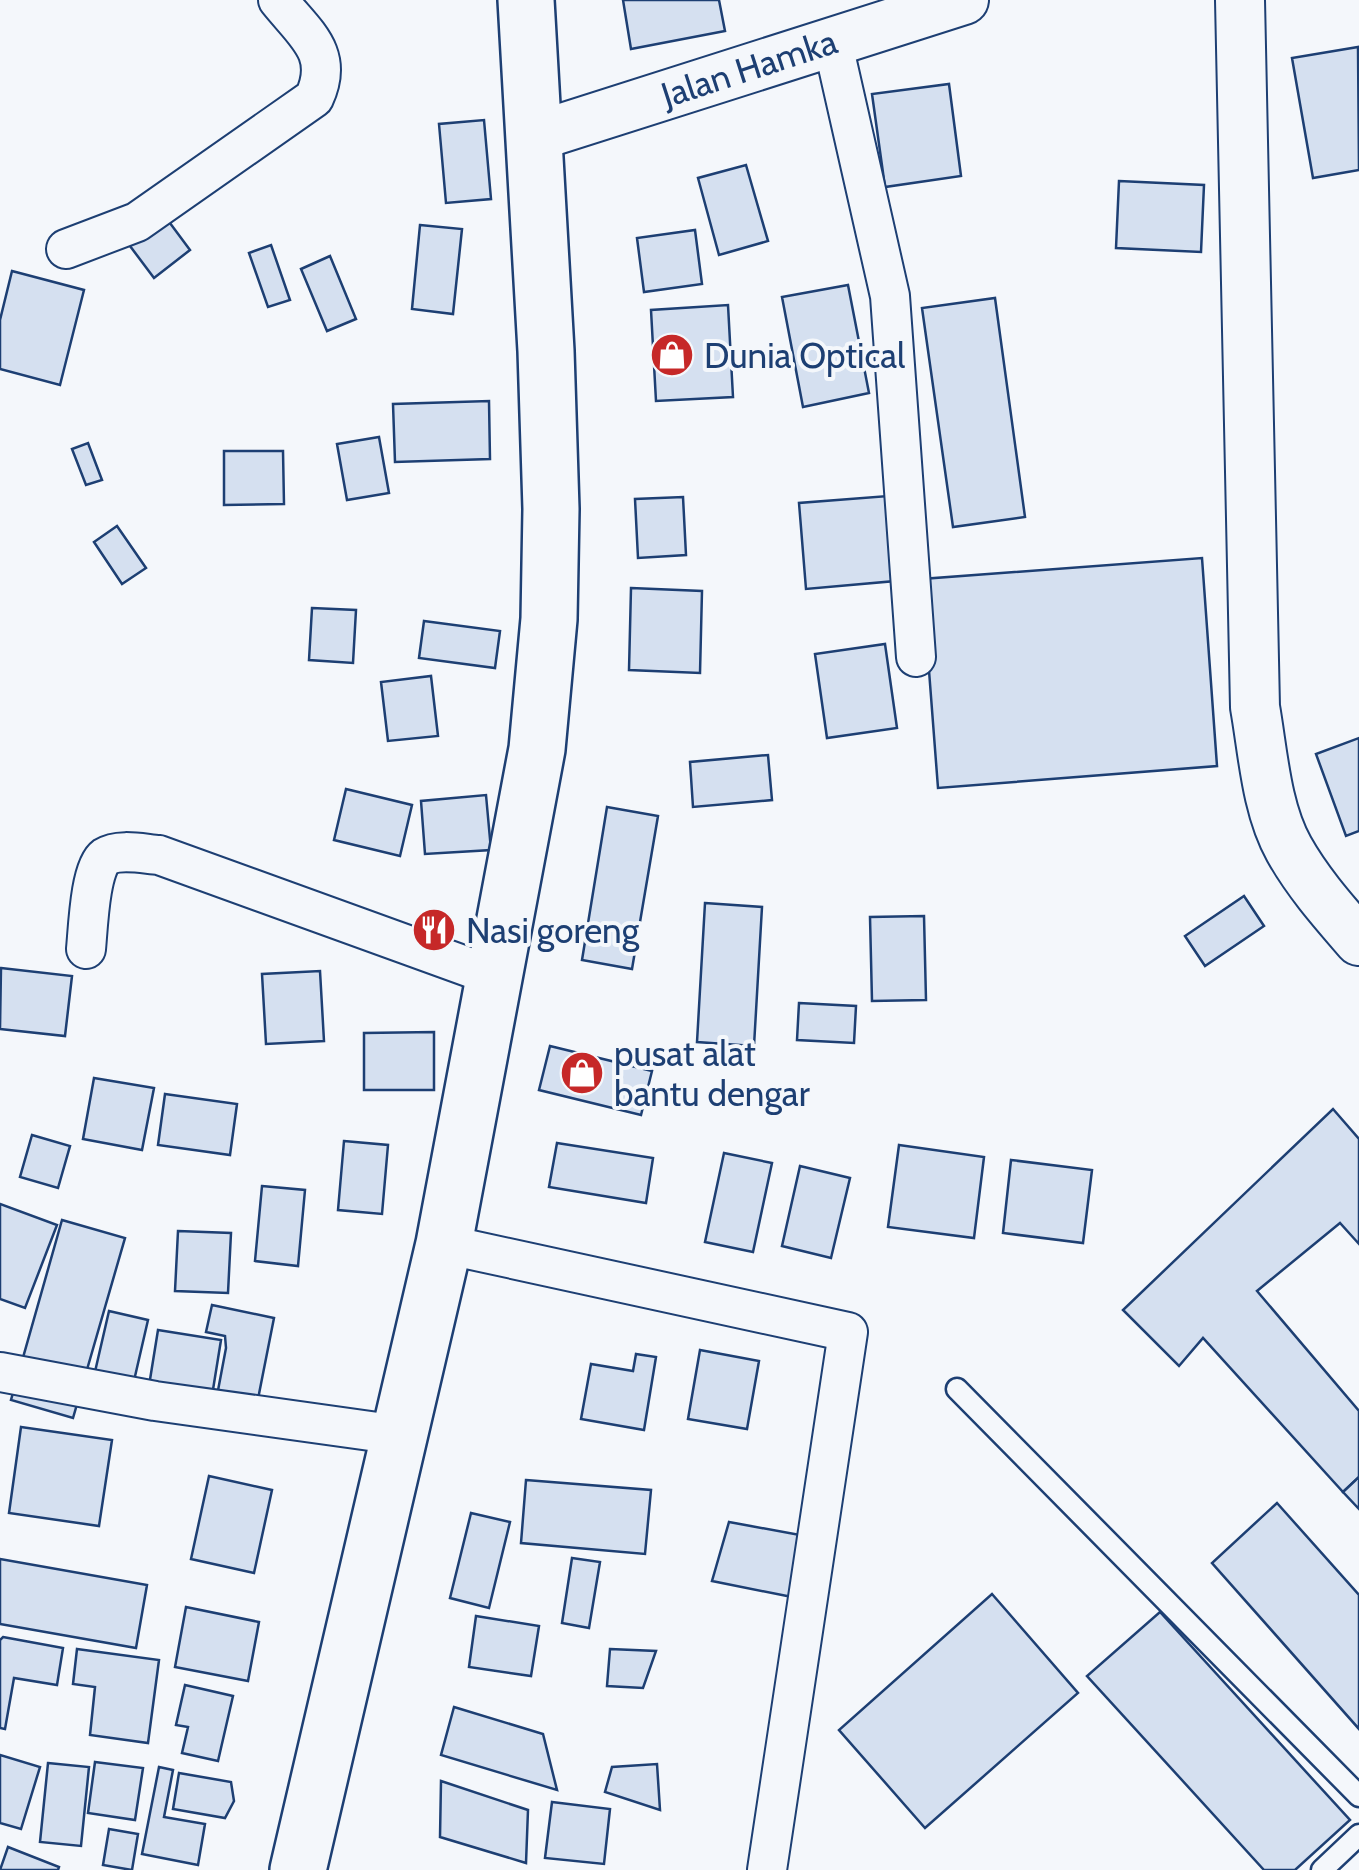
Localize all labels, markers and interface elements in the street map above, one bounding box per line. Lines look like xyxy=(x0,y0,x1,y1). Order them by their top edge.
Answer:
street label: Jalan Hamka xyxy=(655,19,842,117)
shop icon: Dunia Optical xyxy=(649,332,695,378)
place label: Dunia Optical xyxy=(704,334,906,377)
restaurant icon: Nasi goreng xyxy=(411,907,457,953)
place label: Nasi goreng xyxy=(466,909,640,952)
place label: pusat alat bantu dengar xyxy=(614,1032,810,1115)
shop icon: pusat alat bantu dengar xyxy=(559,1050,605,1096)

